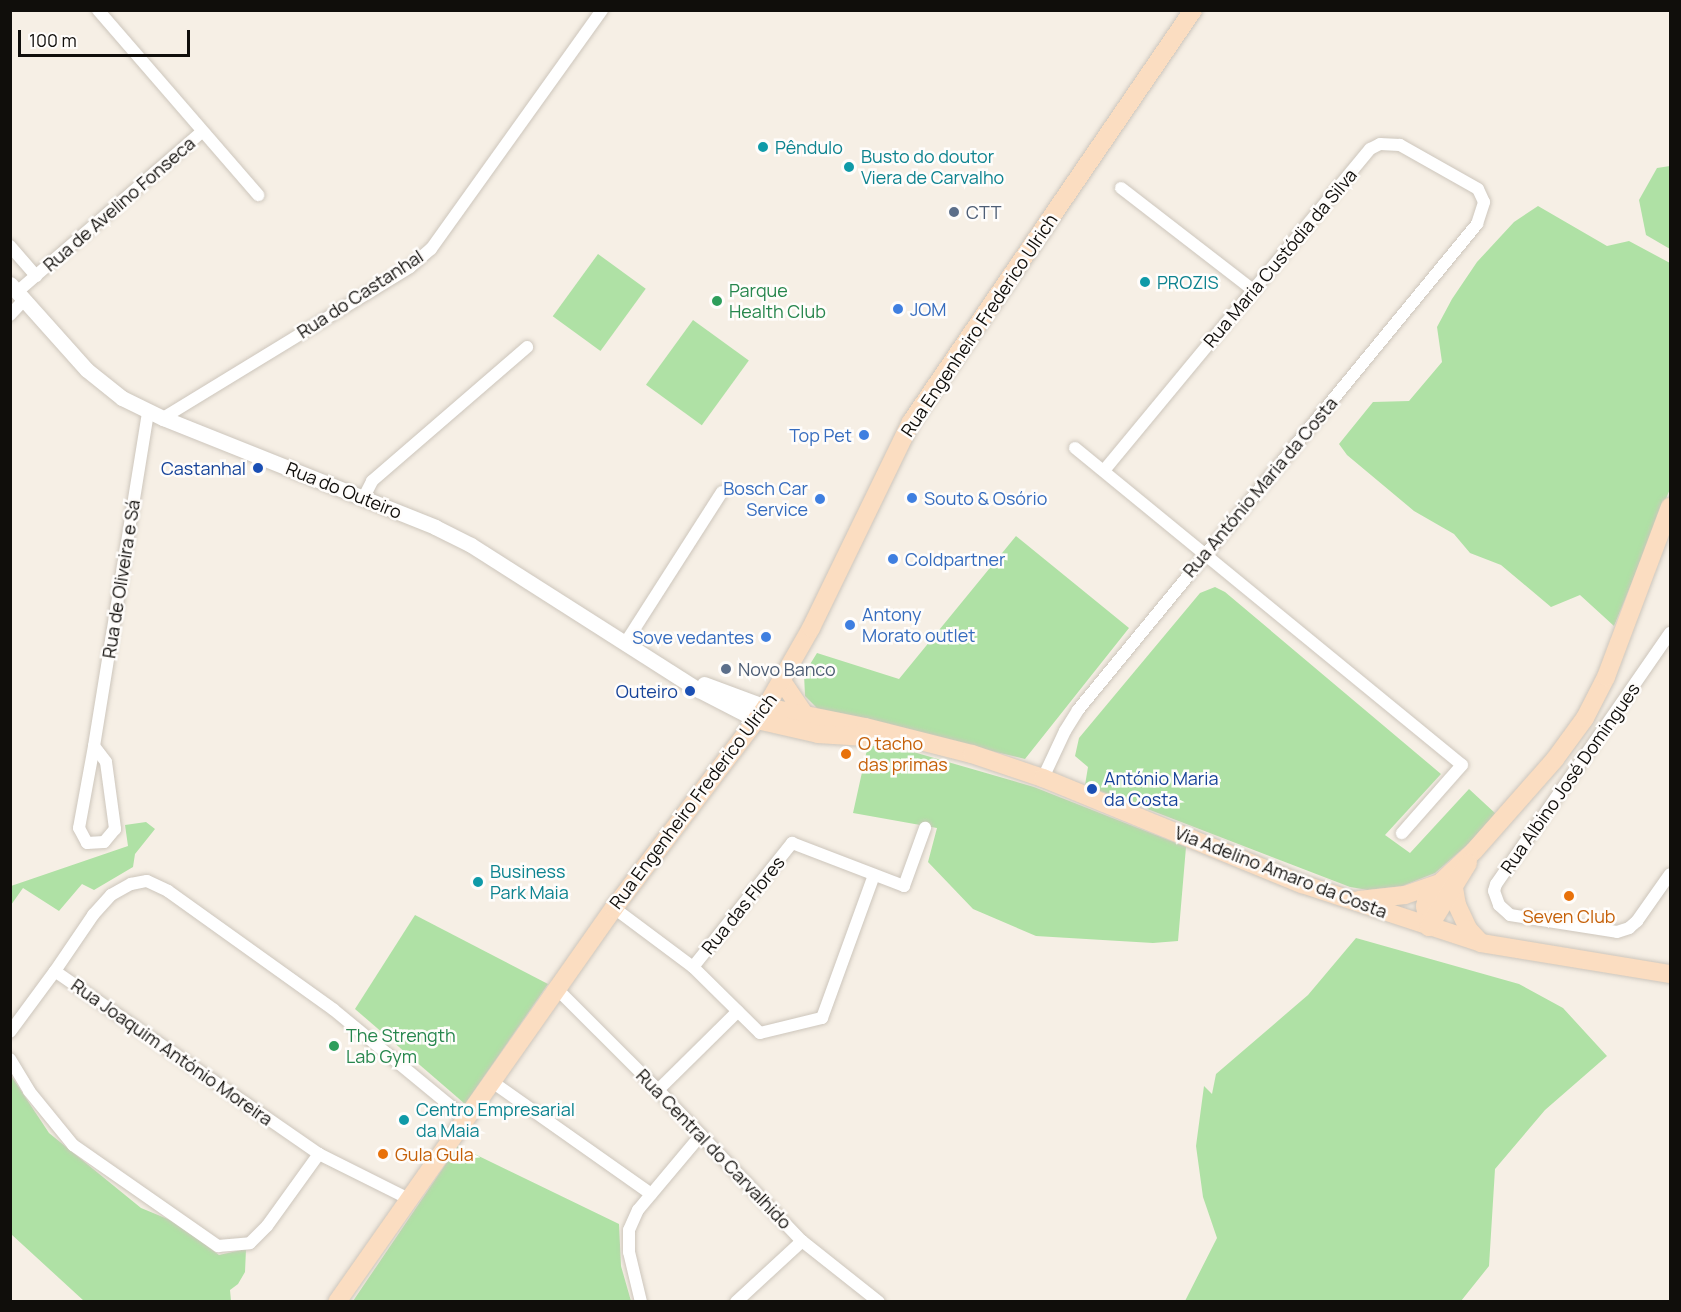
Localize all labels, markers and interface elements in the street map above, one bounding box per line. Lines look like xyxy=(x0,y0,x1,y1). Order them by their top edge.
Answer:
scale bar xyxy=(21,18,194,56)
text: 100 m xyxy=(29,28,77,52)
street label: Rua de Avelino Fonseca xyxy=(39,132,199,276)
place label: Pêndulo xyxy=(775,136,843,158)
marker: Pêndulo xyxy=(756,140,770,154)
place label: Busto do doutor Viera de Carvalho xyxy=(861,146,1004,188)
marker: Busto do doutor Viera de Carvalho xyxy=(842,160,856,174)
street label: Rua Maria Custódia da Silva xyxy=(1199,164,1361,352)
place label: CTT xyxy=(966,201,1001,223)
marker: CTT xyxy=(947,205,961,219)
street label: Rua Engenheiro Frederico Ulrich xyxy=(896,210,1062,440)
street label: Rua do Castanhal xyxy=(293,245,427,343)
place label: PROZIS xyxy=(1157,271,1219,293)
marker: PROZIS xyxy=(1138,275,1152,289)
place label: Parque Health Club xyxy=(729,280,826,322)
marker: Parque Health Club xyxy=(710,294,724,308)
place label: JOM xyxy=(910,298,946,320)
marker: JOM xyxy=(891,302,905,316)
street label: Rua António Maria da Costa xyxy=(1178,393,1342,581)
place label: Top Pet xyxy=(789,424,852,446)
marker: Top Pet xyxy=(857,428,871,442)
place label: Castanhal xyxy=(161,457,246,479)
street label: Rua do Outeiro xyxy=(283,457,405,523)
marker: Castanhal xyxy=(251,461,265,475)
place label: Bosch Car Service xyxy=(723,478,808,520)
place label: Souto & Osório xyxy=(924,487,1047,509)
marker: Souto & Osório xyxy=(905,491,919,505)
marker: Bosch Car Service xyxy=(813,492,827,506)
street label: Rua de Oliveira e Sá xyxy=(98,498,144,660)
place label: Coldpartner xyxy=(905,548,1005,570)
marker: Coldpartner xyxy=(886,552,900,566)
place label: Antony Morato outlet xyxy=(862,604,975,646)
marker: Antony Morato outlet xyxy=(843,618,857,632)
place label: Sove vedantes xyxy=(632,626,754,648)
marker: Sove vedantes xyxy=(759,630,773,644)
place label: Novo Banco xyxy=(738,658,836,680)
marker: Novo Banco xyxy=(719,662,733,676)
street label: Rua Albino José Domingues xyxy=(1496,679,1644,877)
place label: Outeiro xyxy=(616,680,678,702)
marker: Outeiro xyxy=(683,684,697,698)
street label: Rua Engenheiro Frederico Ulrich xyxy=(605,689,781,913)
place label: O tacho das primas xyxy=(858,733,948,776)
marker: O tacho das primas xyxy=(839,747,853,761)
place label: António Maria da Costa xyxy=(1104,768,1219,810)
marker: António Maria da Costa xyxy=(1085,782,1099,796)
street label: Via Adelino Amaro da Costa xyxy=(1172,821,1390,923)
street label: Rua das Flores xyxy=(697,852,789,958)
place label: Business Park Maia xyxy=(490,861,569,904)
marker: Business Park Maia xyxy=(471,875,485,889)
marker: Seven Club xyxy=(1562,889,1576,903)
place label: Seven Club xyxy=(1522,905,1616,927)
street label: Rua Joaquim António Moreira xyxy=(67,974,277,1130)
place label: The Strength Lab Gym xyxy=(346,1025,456,1068)
marker: The Strength Lab Gym xyxy=(327,1039,341,1053)
street label: Rua Central do Carvalhido xyxy=(632,1065,796,1233)
place label: Centro Empresarial da Maia xyxy=(416,1099,575,1142)
marker: Centro Empresarial da Maia xyxy=(397,1113,411,1127)
place label: Gula Gula xyxy=(395,1143,474,1165)
marker: Gula Gula xyxy=(376,1147,390,1161)

